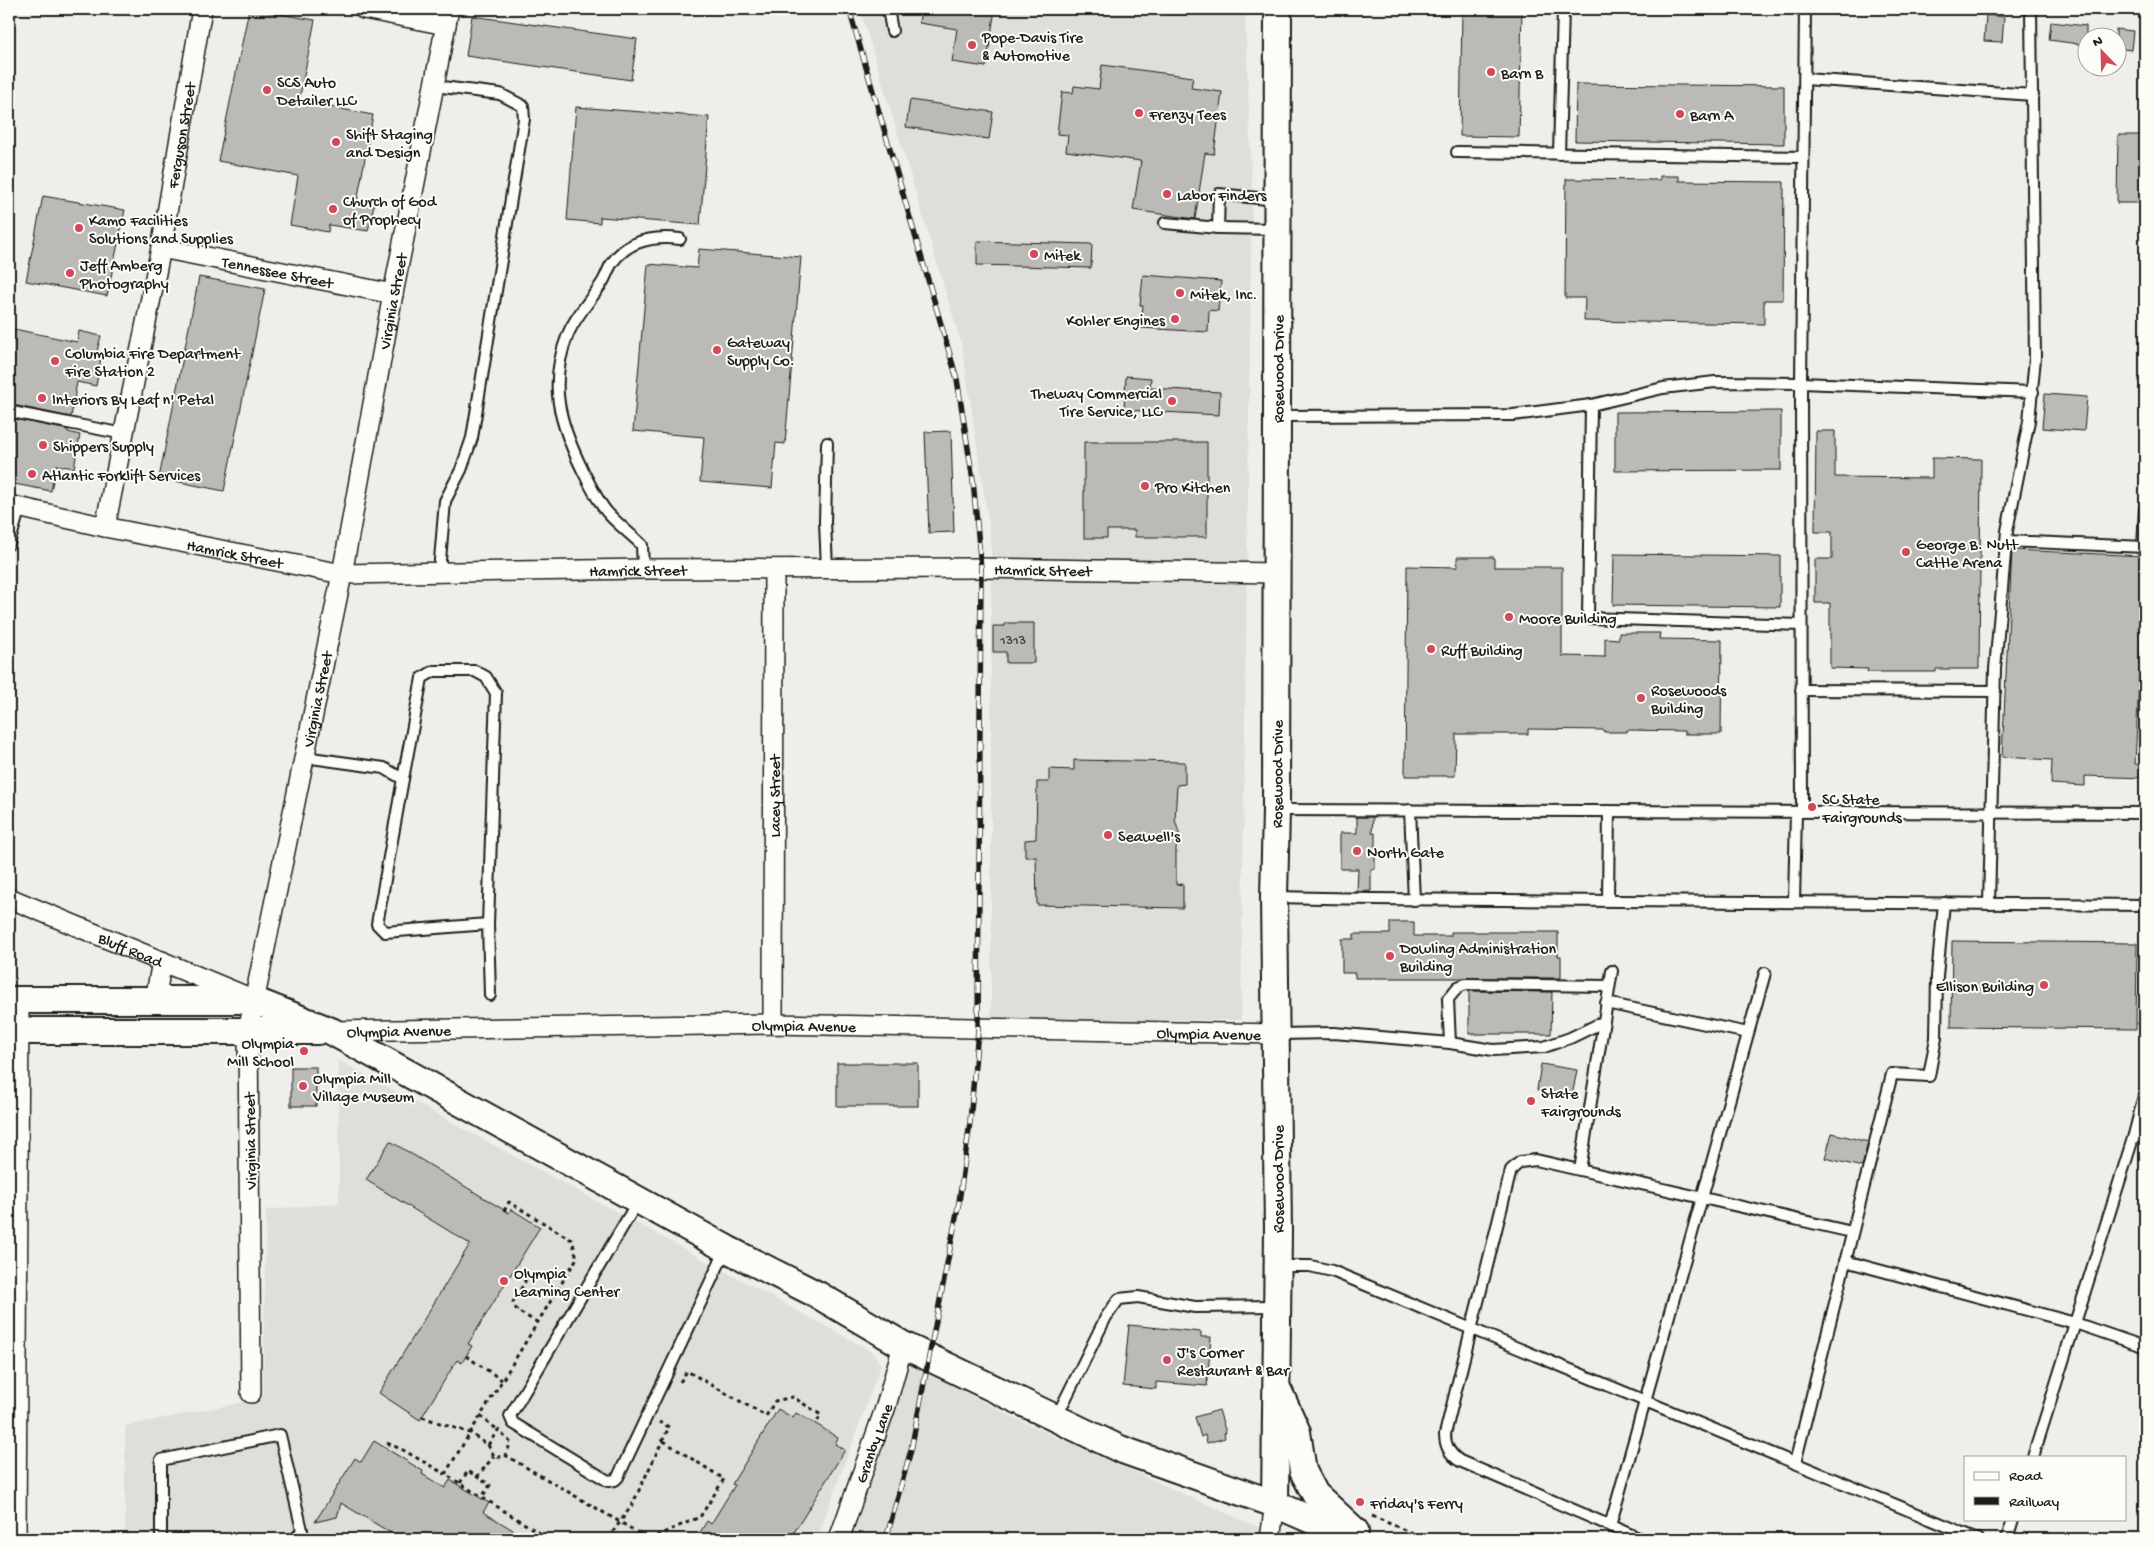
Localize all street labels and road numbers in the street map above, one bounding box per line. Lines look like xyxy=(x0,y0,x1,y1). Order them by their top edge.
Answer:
street label: Ferguson Street xyxy=(165,80,202,191)
street label: Virginia Street xyxy=(377,251,414,352)
street label: Tennessee Street xyxy=(219,254,336,295)
street label: Rosewood Drive xyxy=(1271,314,1290,423)
street label: Hamrick Street xyxy=(185,537,285,575)
street label: Hamrick Street xyxy=(994,562,1093,583)
street label: Hamrick Street xyxy=(589,563,688,583)
street label: Virginia Street xyxy=(300,649,339,750)
street label: Rosewood Drive xyxy=(1270,719,1289,828)
street label: Lacey Street xyxy=(767,753,787,837)
street label: Bluff Road xyxy=(94,930,166,974)
street label: Olympia Avenue xyxy=(752,1018,857,1039)
street label: Olympia Avenue xyxy=(347,1023,452,1044)
street label: Olympia Avenue xyxy=(1156,1026,1262,1047)
street label: Virginia Street xyxy=(242,1091,263,1191)
street label: Rosewood Drive xyxy=(1271,1124,1290,1233)
street label: Granby Lane xyxy=(853,1401,899,1486)

